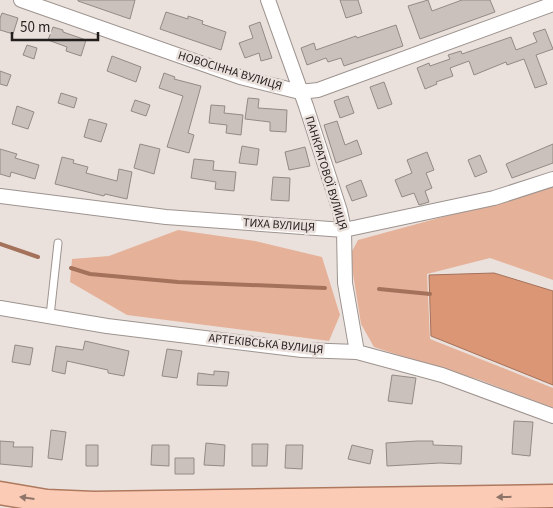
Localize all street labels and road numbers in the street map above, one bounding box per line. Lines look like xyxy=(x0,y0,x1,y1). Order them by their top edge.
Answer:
street label: НОВОСІННА ВУЛИЦЯ xyxy=(176,47,284,95)
street label: ПАНКРАТОВОЇ ВУЛИЦЯ xyxy=(301,114,351,232)
street label: ТИХА ВУЛИЦЯ xyxy=(242,214,316,236)
street label: АРТЕКІВСЬКА ВУЛИЦЯ xyxy=(208,330,324,358)

